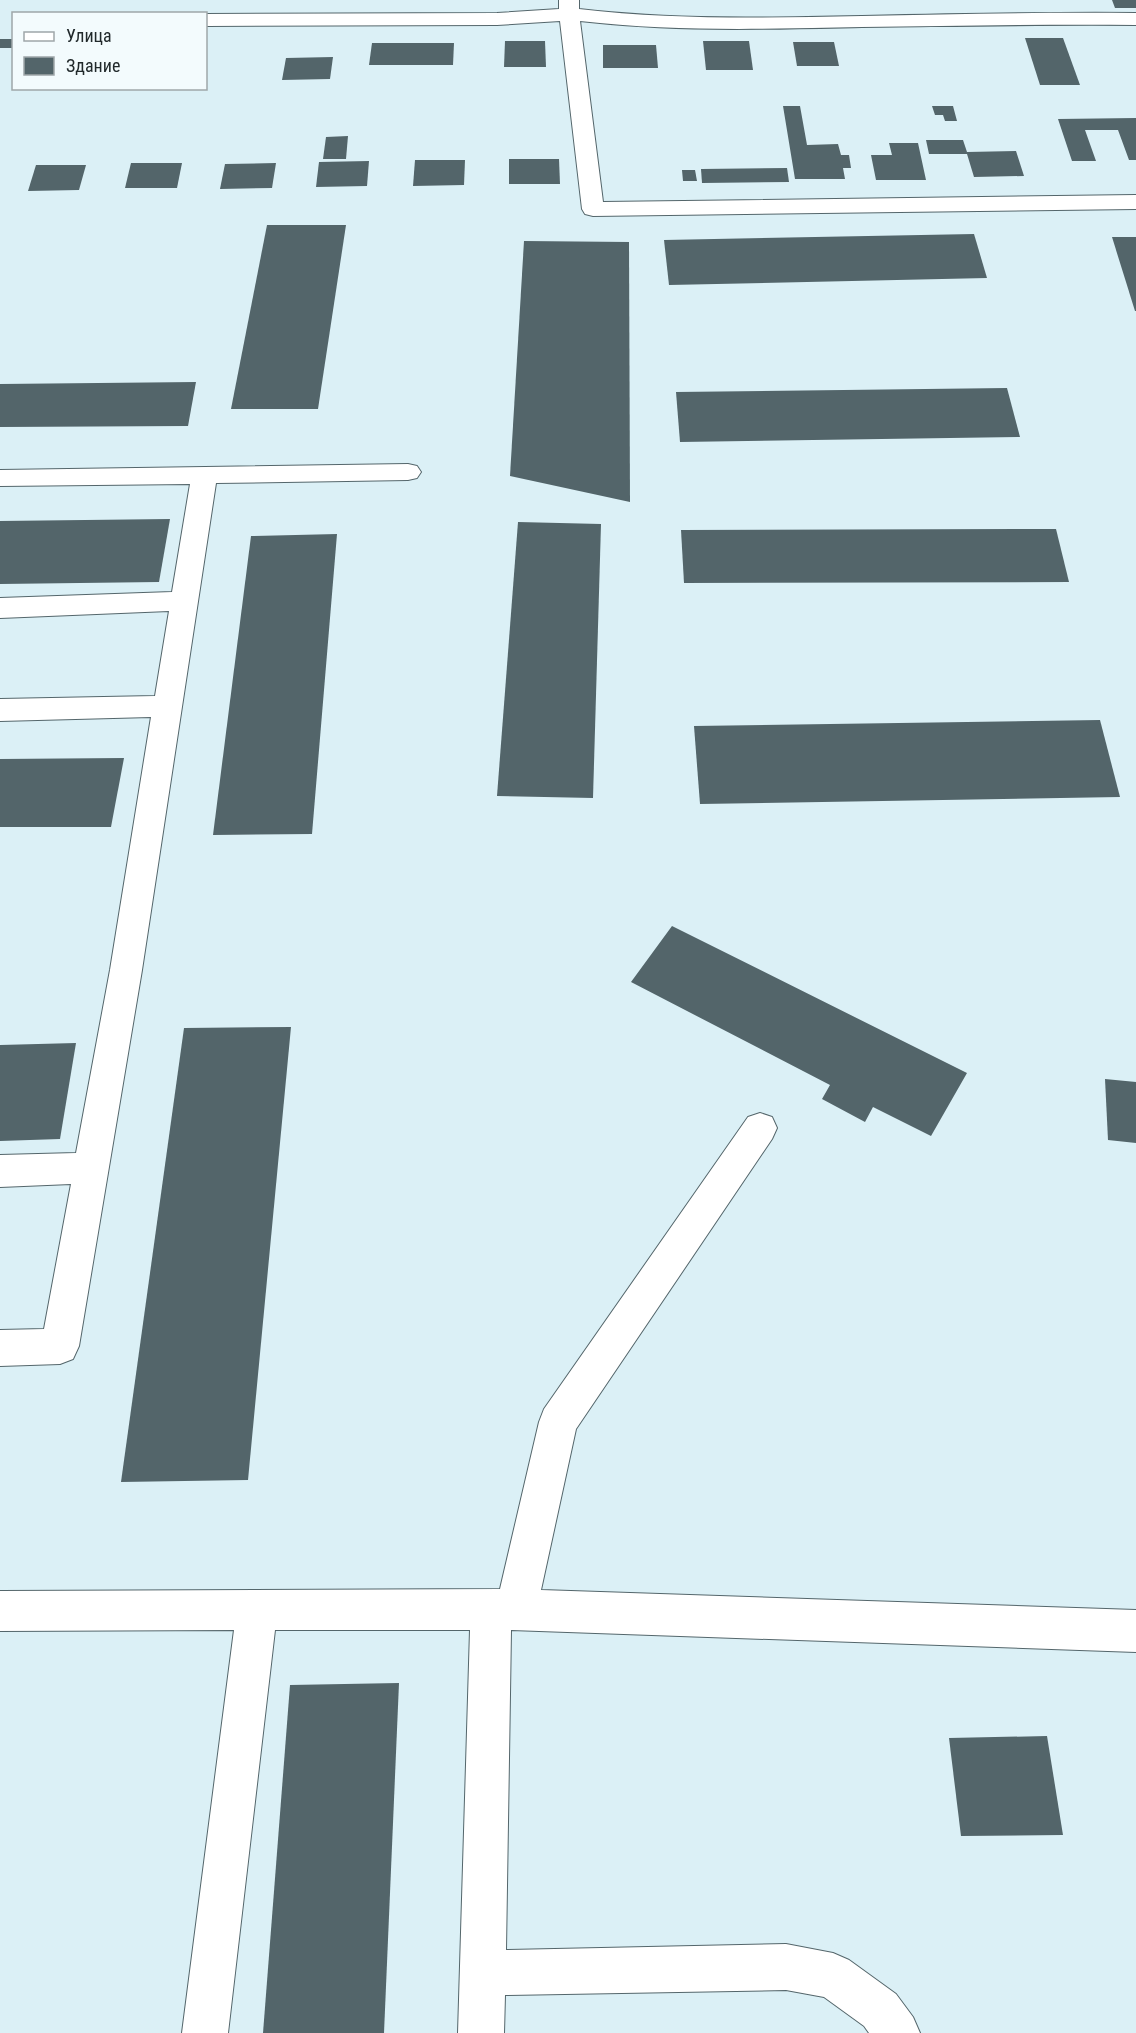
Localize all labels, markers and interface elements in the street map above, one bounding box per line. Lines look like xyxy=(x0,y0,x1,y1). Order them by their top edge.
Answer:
legend xyxy=(12,12,207,90)
text: Улица xyxy=(66,25,112,46)
text: Здание xyxy=(66,55,120,76)

